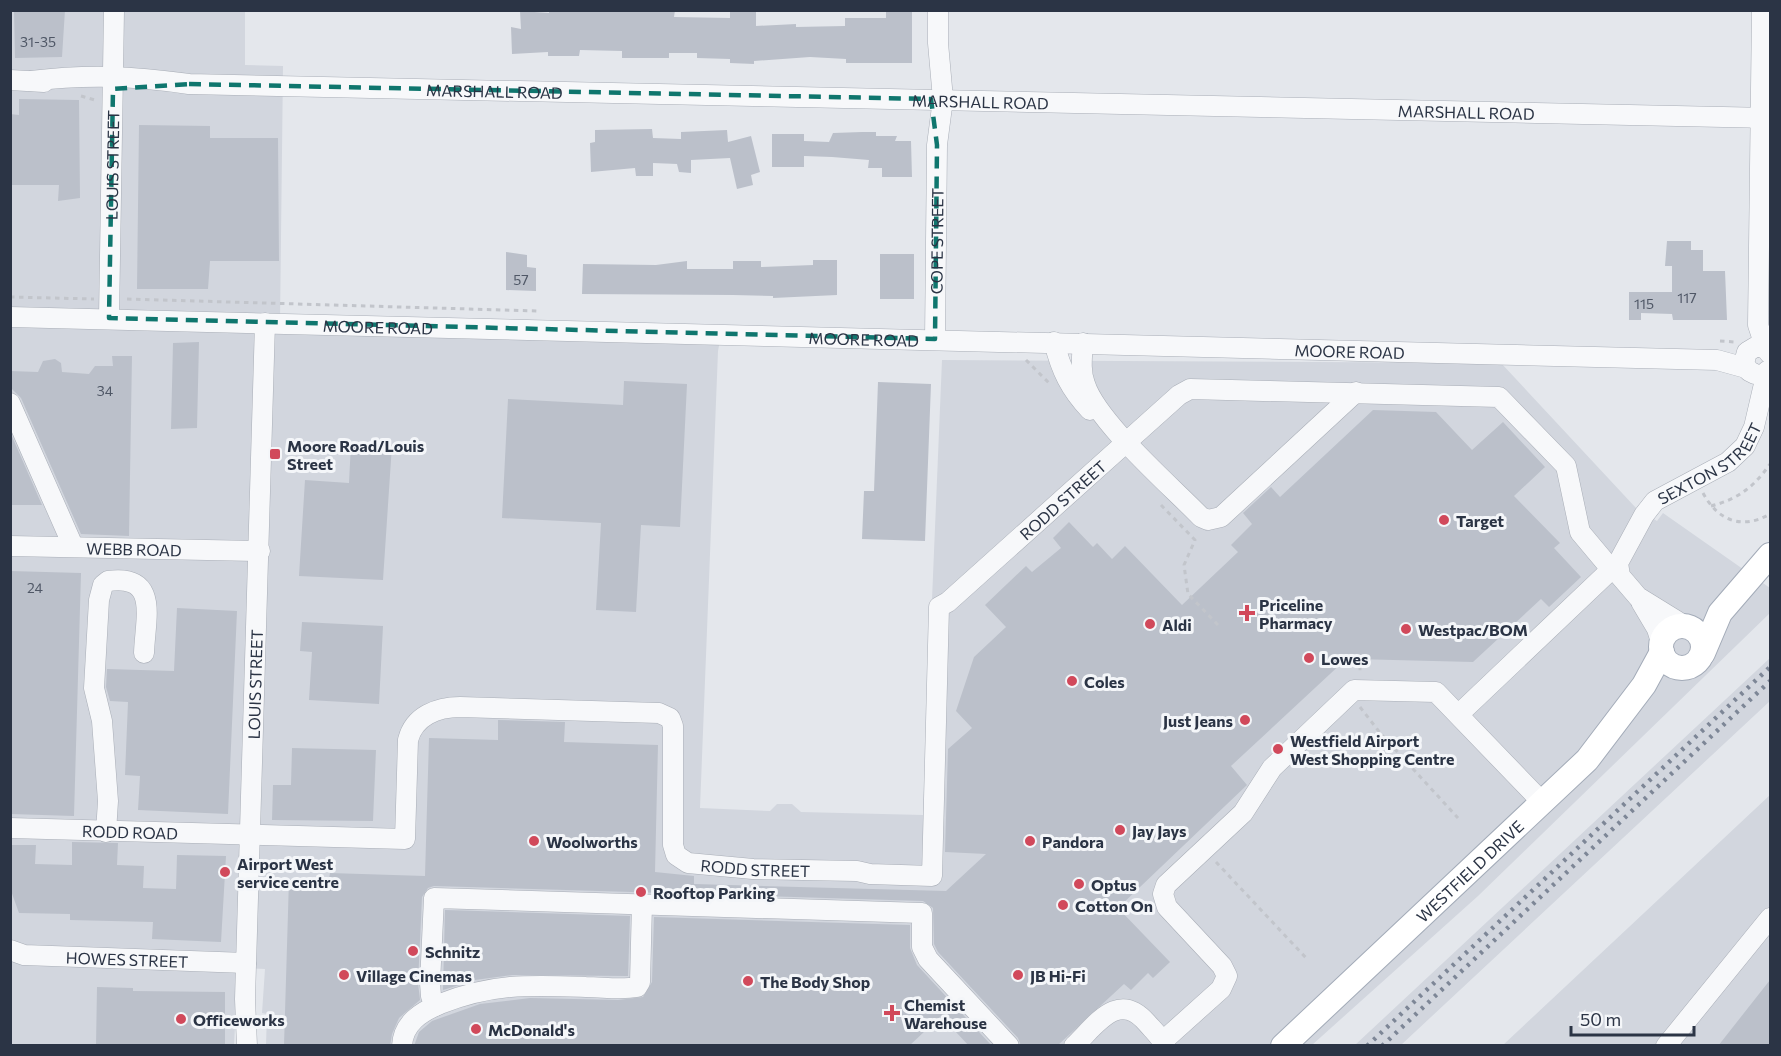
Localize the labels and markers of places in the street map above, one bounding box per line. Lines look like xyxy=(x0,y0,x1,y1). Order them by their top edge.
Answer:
place label: Moore Road/Louis Street xyxy=(287,436,424,473)
marker: Moore Road/Louis Street xyxy=(268,447,282,461)
place label: Target xyxy=(1456,511,1504,530)
marker: Target xyxy=(1437,513,1451,527)
place label: Priceline Pharmacy xyxy=(1259,595,1333,632)
marker: Priceline Pharmacy xyxy=(1240,606,1254,620)
place label: Aldi xyxy=(1162,615,1192,634)
marker: Aldi xyxy=(1143,617,1157,631)
place label: Westpac/BOM xyxy=(1418,620,1528,639)
marker: Westpac/BOM xyxy=(1399,622,1413,636)
place label: Lowes xyxy=(1321,649,1368,668)
marker: Lowes xyxy=(1302,651,1316,665)
place label: Coles xyxy=(1084,672,1125,691)
marker: Coles xyxy=(1065,674,1079,688)
place label: Just Jeans xyxy=(1163,711,1233,730)
marker: Just Jeans xyxy=(1238,713,1252,727)
place label: Westfield Airport West Shopping Centre xyxy=(1290,731,1454,768)
marker: Westfield Airport West Shopping Centre xyxy=(1271,742,1285,756)
place label: Jay Jays xyxy=(1132,821,1187,840)
marker: Jay Jays xyxy=(1113,823,1127,837)
place label: Woolworths xyxy=(546,832,638,851)
place label: Pandora xyxy=(1042,832,1104,851)
marker: Woolworths xyxy=(527,834,541,848)
marker: Pandora xyxy=(1023,834,1037,848)
place label: Airport West service centre xyxy=(237,854,339,891)
marker: Airport West service centre xyxy=(218,865,232,879)
place label: Optus xyxy=(1091,875,1137,894)
marker: Optus xyxy=(1072,877,1086,891)
place label: Rooftop Parking xyxy=(653,883,775,902)
marker: Rooftop Parking xyxy=(634,885,648,899)
place label: Cotton On xyxy=(1075,896,1153,915)
marker: Cotton On xyxy=(1056,898,1070,912)
place label: Schnitz xyxy=(425,942,480,961)
marker: Schnitz xyxy=(406,944,420,958)
place label: Village Cinemas xyxy=(356,966,472,985)
place label: JB Hi-Fi xyxy=(1030,966,1086,985)
marker: Village Cinemas xyxy=(337,968,351,982)
marker: JB Hi-Fi xyxy=(1011,968,1025,982)
place label: The Body Shop xyxy=(760,972,870,991)
marker: The Body Shop xyxy=(741,974,755,988)
place label: Chemist Warehouse xyxy=(904,995,987,1032)
marker: Chemist Warehouse xyxy=(885,1006,899,1020)
place label: Officeworks xyxy=(193,1010,285,1029)
marker: Officeworks xyxy=(174,1012,188,1026)
place label: McDonald's xyxy=(488,1020,575,1039)
marker: McDonald's xyxy=(469,1022,483,1036)

